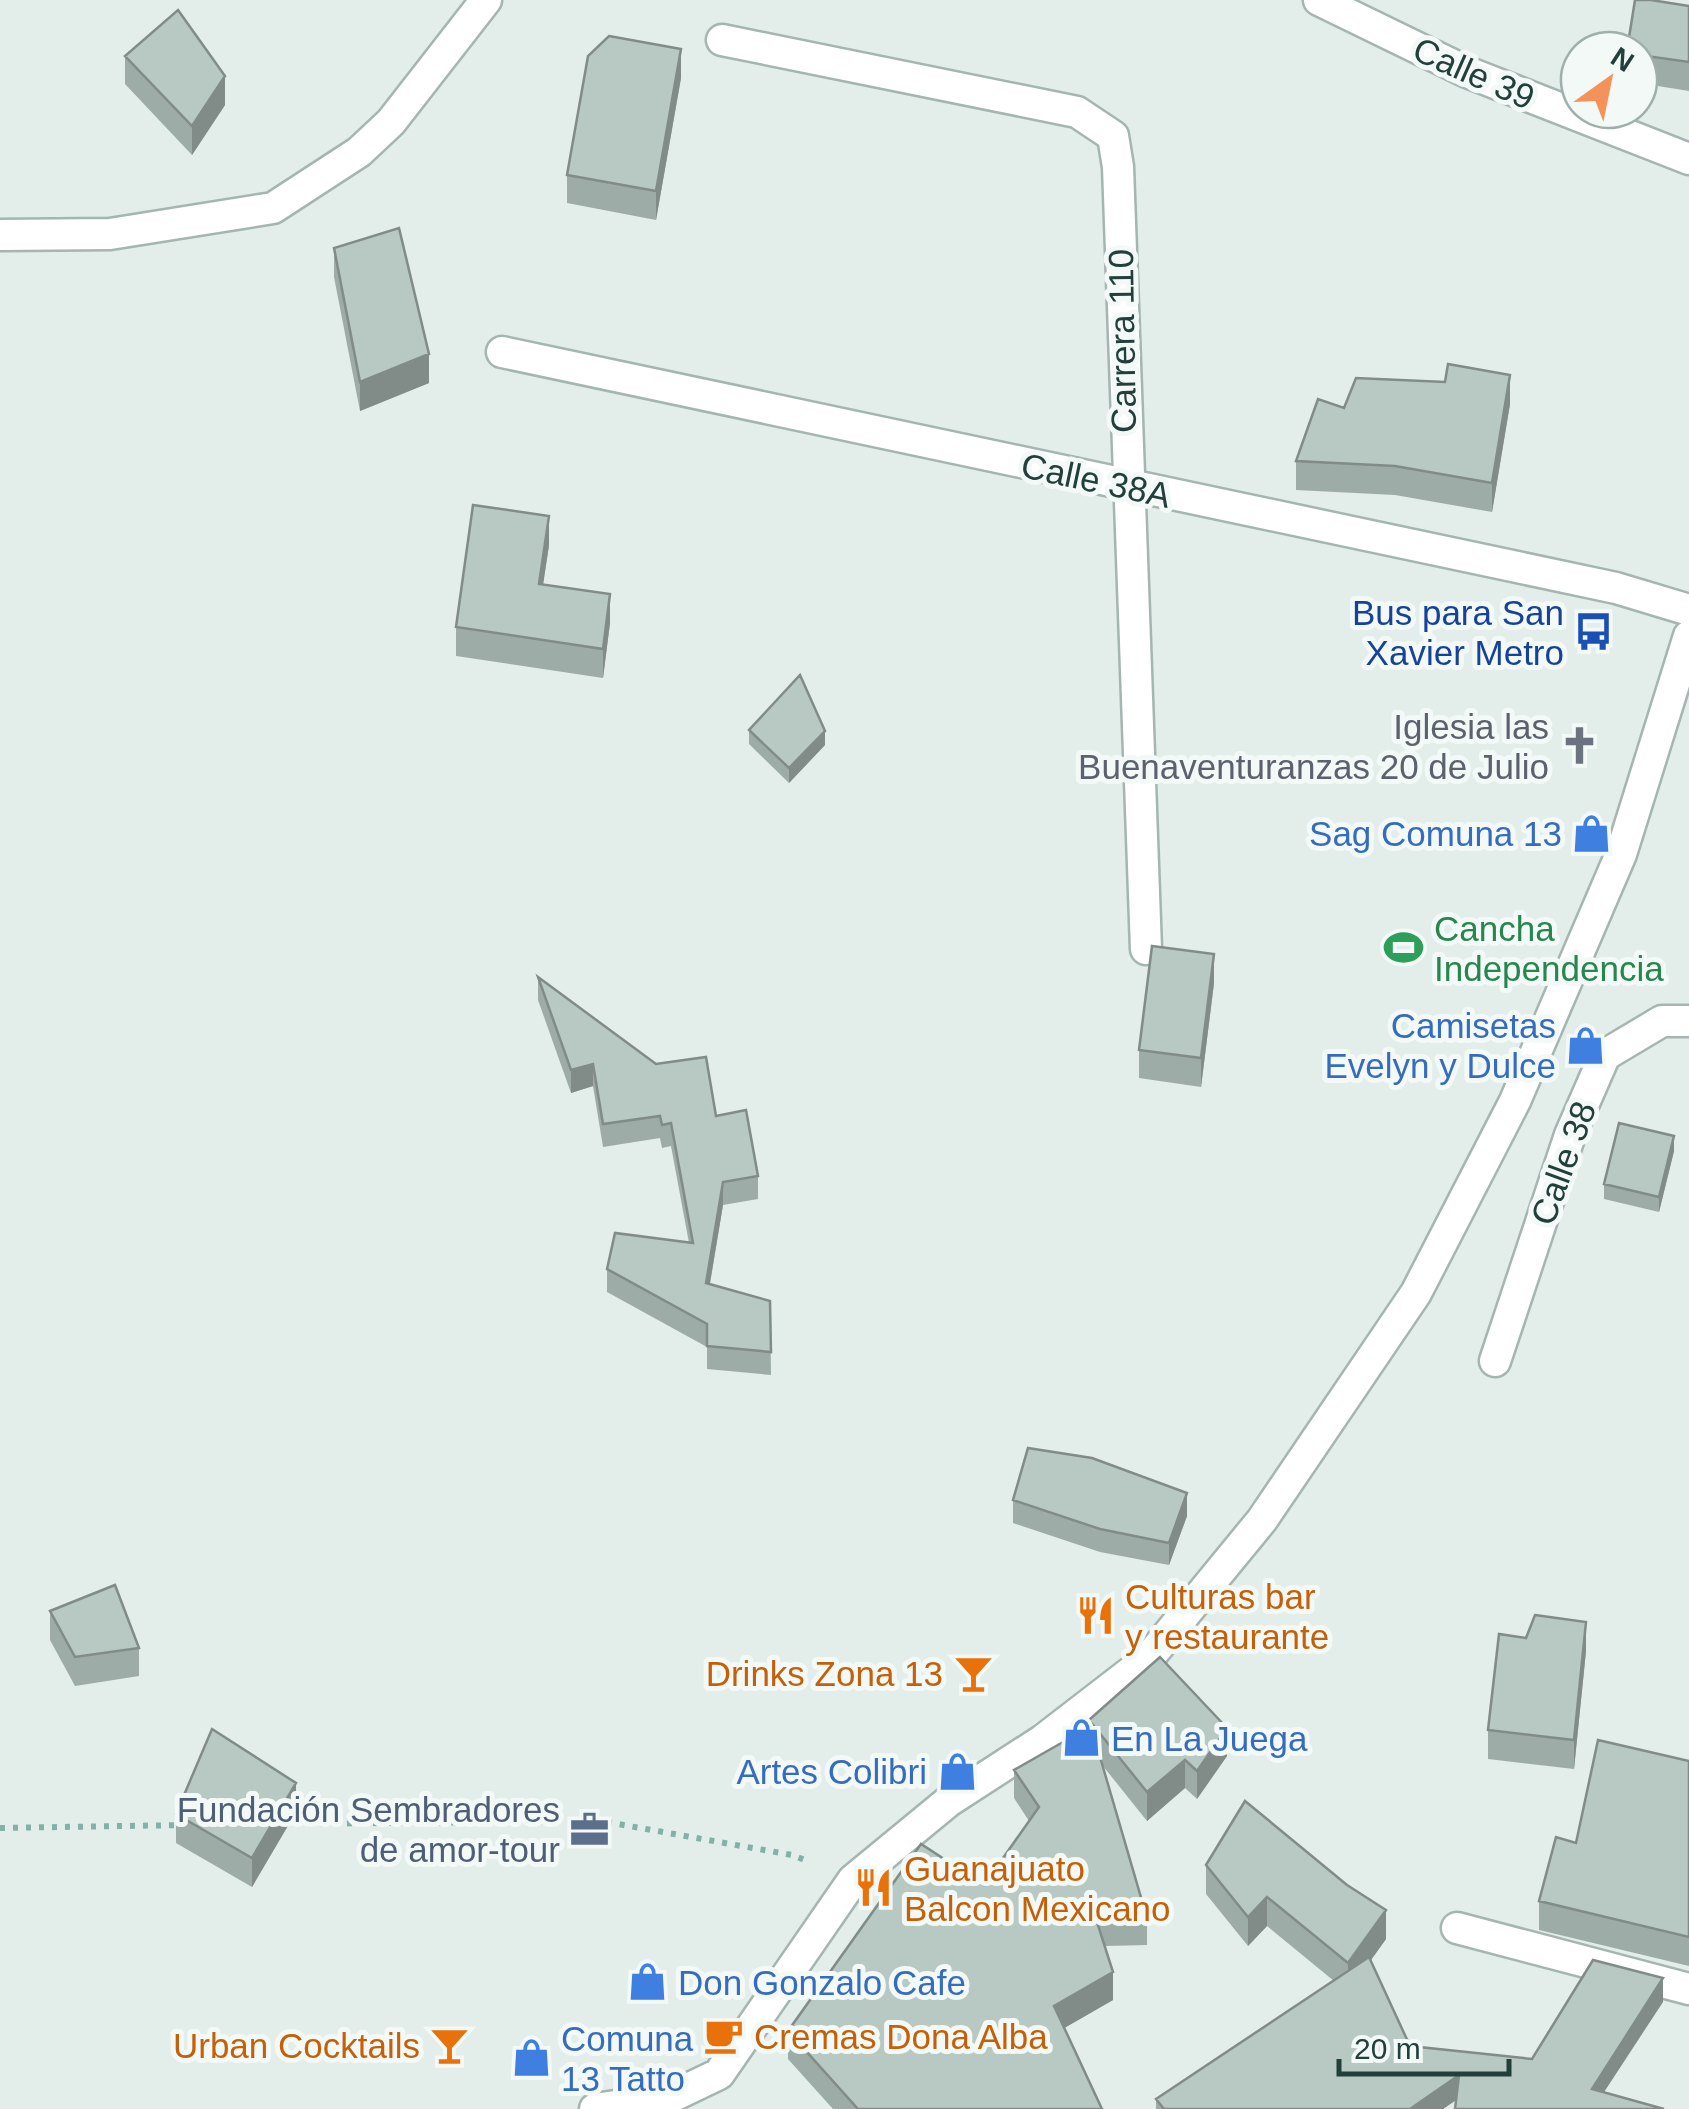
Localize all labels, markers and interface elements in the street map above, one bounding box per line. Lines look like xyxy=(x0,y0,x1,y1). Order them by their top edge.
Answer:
street label: Calle 39 xyxy=(1407,29,1541,117)
north arrow xyxy=(1559,30,1659,130)
text: N xyxy=(1605,41,1639,78)
street label: Carrera 110 xyxy=(1101,249,1143,433)
street label: Calle 38A xyxy=(1018,445,1175,515)
place label: Bus para San Xavier Metro xyxy=(1352,593,1564,672)
bus stop icon: Bus para San Xavier Metro xyxy=(1573,611,1615,653)
place label: Iglesia las Buenaventuranzas 20 de Julio xyxy=(1078,707,1549,786)
church icon: Iglesia las Buenaventuranzas 20 de Julio xyxy=(1558,725,1600,767)
shop icon: Sag Comuna 13 xyxy=(1571,812,1613,854)
place label: Sag Comuna 13 xyxy=(1309,814,1562,853)
place label: Cancha Independencia xyxy=(1434,909,1664,988)
sports icon: Cancha Independencia xyxy=(1383,927,1425,969)
place label: Camisetas Evelyn y Dulce xyxy=(1325,1006,1556,1085)
shop icon: Camisetas Evelyn y Dulce xyxy=(1565,1024,1607,1066)
street label: Calle 38 xyxy=(1523,1096,1603,1230)
place label: Culturas bar y restaurante xyxy=(1125,1577,1329,1656)
restaurant icon: Culturas bar y restaurante xyxy=(1074,1595,1116,1637)
bar icon: Drinks Zona 13 xyxy=(952,1652,994,1694)
place label: Drinks Zona 13 xyxy=(706,1654,943,1693)
shop icon: En La Juega xyxy=(1060,1717,1102,1759)
place label: En La Juega xyxy=(1111,1719,1308,1758)
shop icon: Artes Colibri xyxy=(936,1750,978,1792)
place label: Artes Colibri xyxy=(736,1752,927,1791)
place label: Fundación Sembradores de amor-tour xyxy=(177,1790,560,1869)
office icon: Fundación Sembradores de amor-tour xyxy=(569,1808,611,1850)
place label: Guanajuato Balcon Mexicano xyxy=(904,1849,1171,1928)
restaurant icon: Guanajuato Balcon Mexicano xyxy=(853,1867,895,1909)
shop icon: Don Gonzalo Cafe xyxy=(627,1961,669,2003)
place label: Don Gonzalo Cafe xyxy=(678,1963,966,2002)
scale bar xyxy=(1339,2014,1509,2076)
cafe icon: Cremas Dona Alba xyxy=(703,2015,745,2057)
place label: Cremas Dona Alba xyxy=(754,2017,1048,2056)
place label: Comuna 13 Tatto xyxy=(561,2019,694,2098)
bar icon: Urban Cocktails xyxy=(429,2024,471,2066)
place label: Urban Cocktails xyxy=(173,2026,420,2065)
text: 20 m xyxy=(1354,2032,1421,2065)
shop icon: Comuna 13 Tatto xyxy=(510,2037,552,2079)

